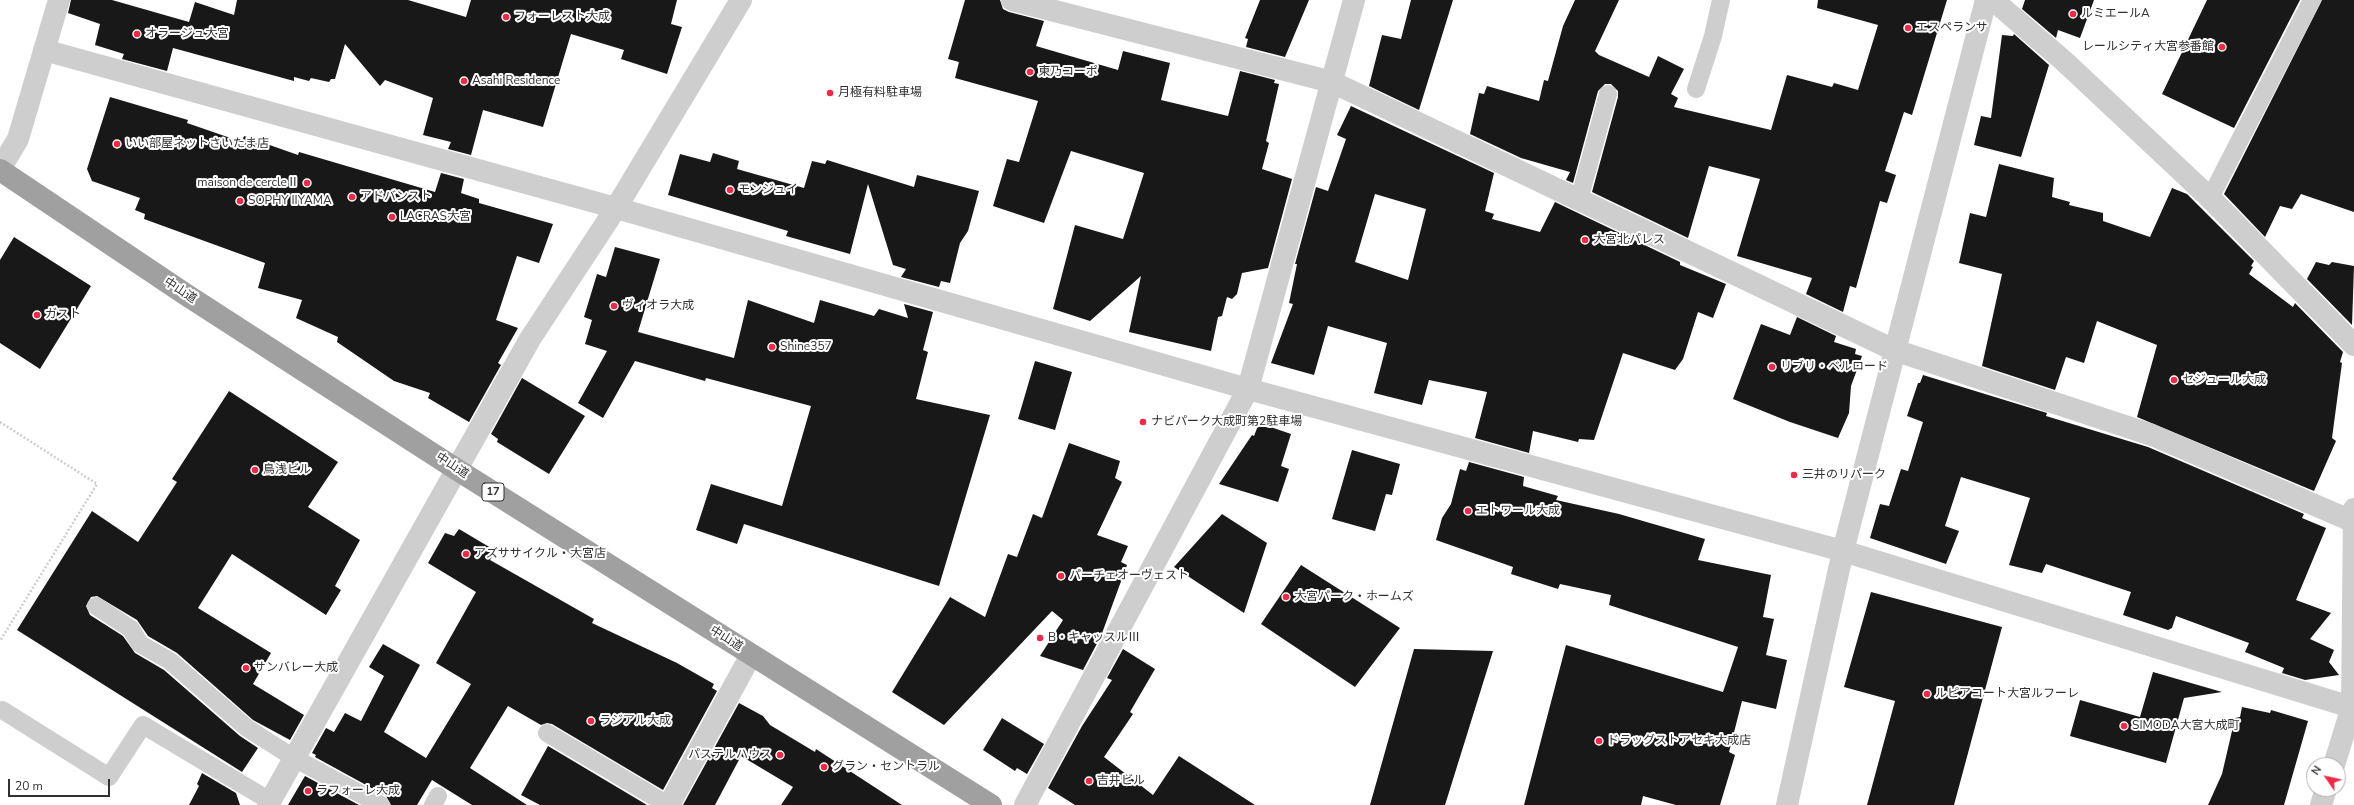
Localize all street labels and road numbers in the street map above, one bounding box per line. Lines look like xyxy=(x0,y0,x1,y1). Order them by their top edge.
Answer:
street label: 中山道 xyxy=(161,275,199,307)
street label: 中山道 xyxy=(433,450,471,482)
road number: 17 xyxy=(482,483,504,501)
street label: 中山道 xyxy=(707,623,745,655)

